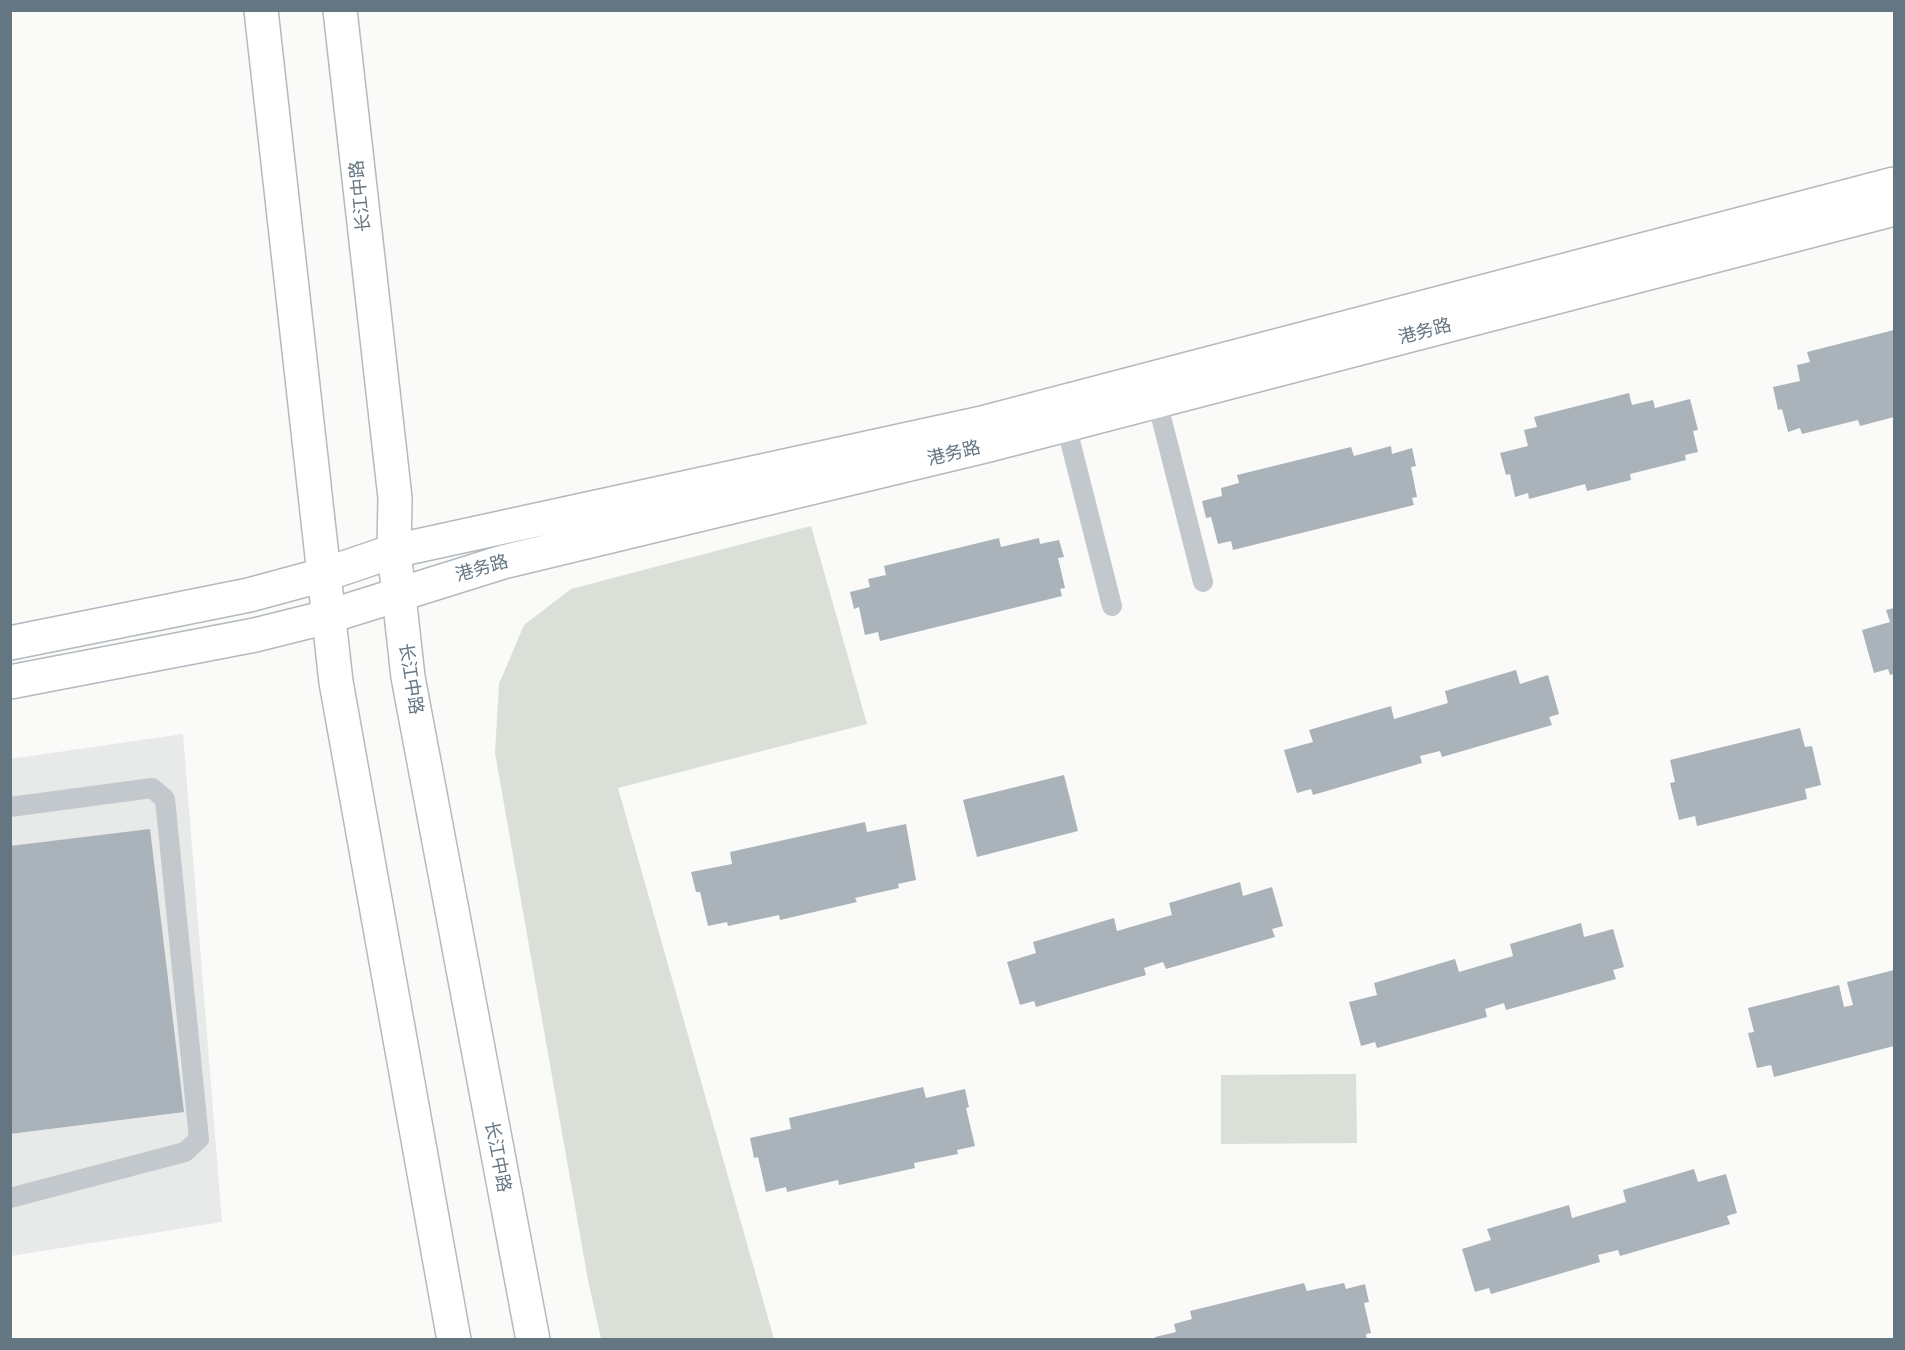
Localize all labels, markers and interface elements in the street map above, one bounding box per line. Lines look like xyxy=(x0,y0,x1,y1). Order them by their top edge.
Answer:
street label: 长江中路 xyxy=(346,159,376,233)
street label: 港务路 xyxy=(1396,315,1454,349)
street label: 港务路 xyxy=(925,437,983,471)
street label: 港务路 xyxy=(453,551,511,587)
street label: 长江中路 xyxy=(394,642,426,716)
street label: 长江中路 xyxy=(480,1120,514,1194)

